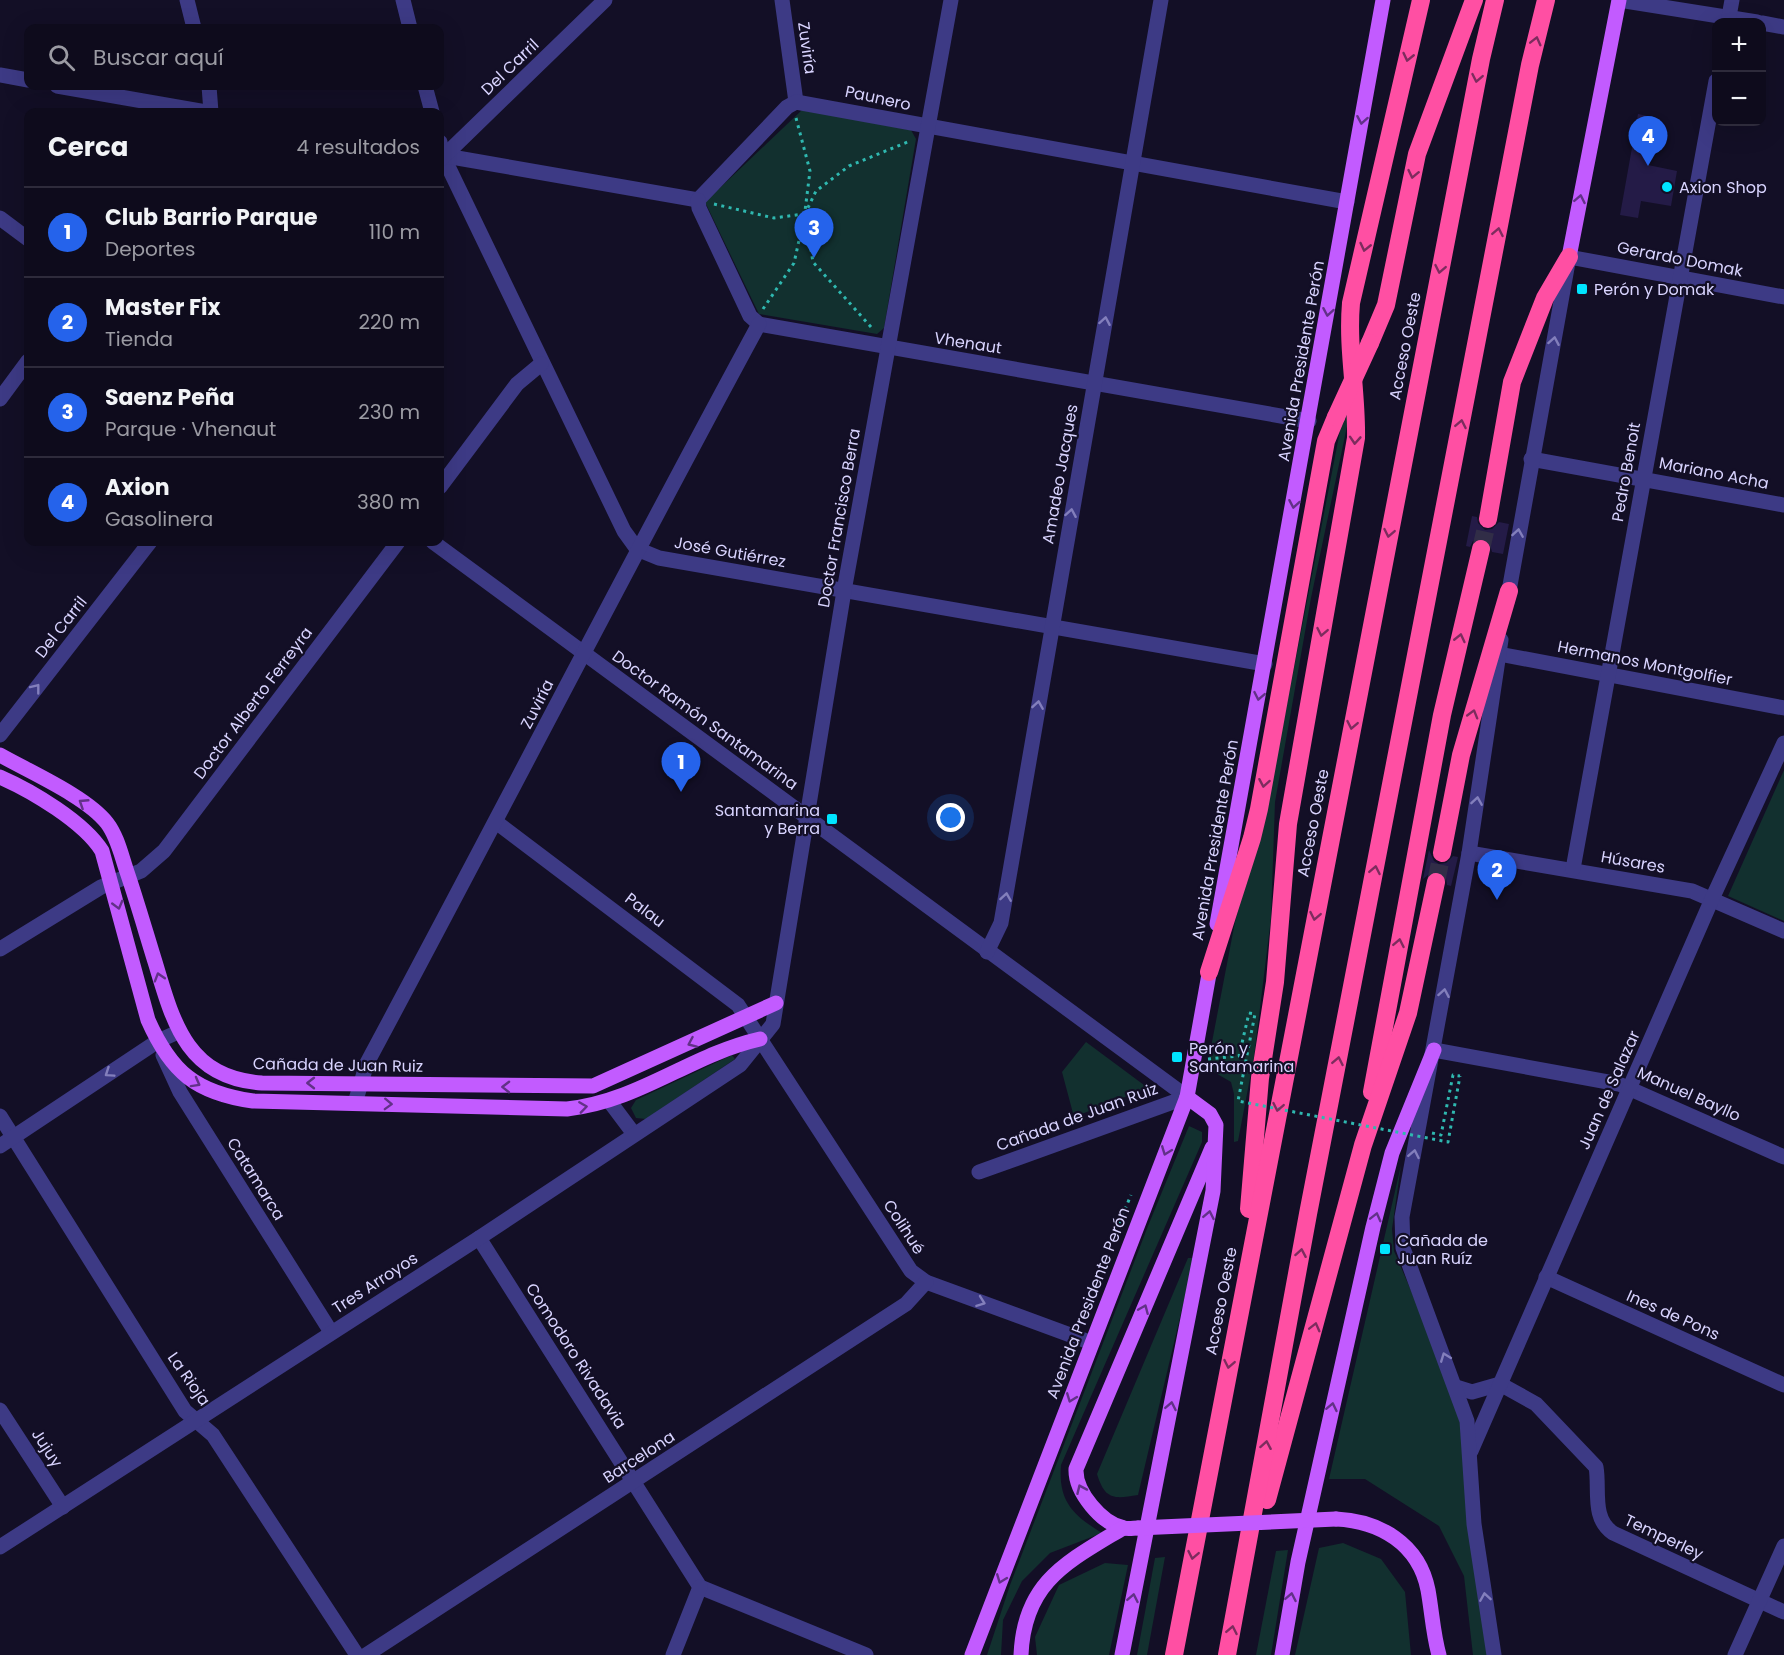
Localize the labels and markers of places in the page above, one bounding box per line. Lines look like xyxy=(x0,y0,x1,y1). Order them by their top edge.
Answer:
pin: 4 xyxy=(1628,116,1668,166)
place label: Axion Shop xyxy=(1679,176,1767,199)
marker: Axion Shop xyxy=(1660,180,1674,194)
pin: 3 xyxy=(794,208,834,258)
place label: Perón y Domak xyxy=(1594,278,1715,301)
marker: Perón y Domak xyxy=(1575,282,1589,296)
pin: 1 xyxy=(662,742,700,792)
place label: Santamarina y Berra xyxy=(715,799,820,840)
marker: Santamarina y Berra xyxy=(825,812,839,826)
pin: 2 xyxy=(1478,850,1516,900)
place label: Perón y Santamarina xyxy=(1189,1037,1294,1078)
marker: Perón y Santamarina xyxy=(1170,1050,1184,1064)
place label: Cañada de Juan Ruíz xyxy=(1397,1229,1488,1270)
marker: Cañada de Juan Ruíz xyxy=(1378,1242,1392,1256)

